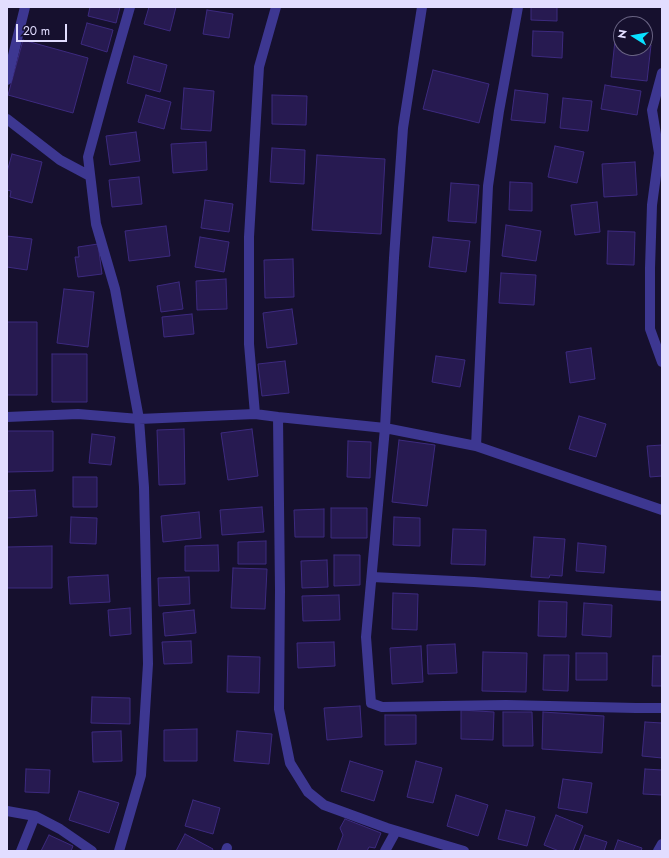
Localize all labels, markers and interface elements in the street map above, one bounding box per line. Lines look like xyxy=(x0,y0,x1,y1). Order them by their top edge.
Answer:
scale bar xyxy=(18,16,69,42)
north arrow xyxy=(613,16,653,56)
text: 20 m xyxy=(23,22,50,40)
text: N xyxy=(614,28,631,40)

